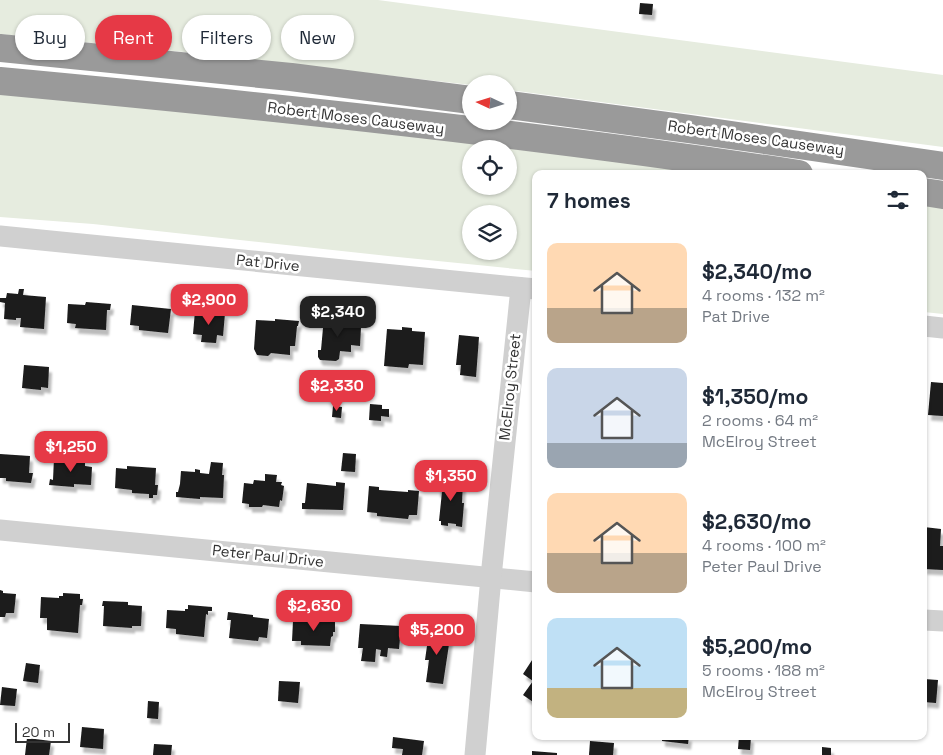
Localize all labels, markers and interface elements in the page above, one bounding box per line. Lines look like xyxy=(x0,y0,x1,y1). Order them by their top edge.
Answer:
chip: Buy xyxy=(15,15,85,60)
chip: Rent xyxy=(95,15,172,60)
chip: Filters xyxy=(182,15,271,60)
chip: New xyxy=(281,15,354,60)
north arrow xyxy=(462,75,518,130)
map controls xyxy=(462,75,517,260)
street label: Robert Moses Causeway xyxy=(267,97,445,138)
street label: Robert Moses Causeway xyxy=(667,116,845,159)
button: locate xyxy=(462,140,517,195)
icon: filters xyxy=(884,186,912,214)
text: 7 homes xyxy=(547,187,631,214)
button: layers xyxy=(462,205,517,260)
street label: Pat Drive xyxy=(235,250,301,275)
text: $2,340/mo xyxy=(702,258,812,285)
icon: home xyxy=(587,263,647,323)
pin: $2,900 xyxy=(168,284,250,326)
text: 4 rooms · 132 m² xyxy=(702,285,825,306)
text: $2,900 xyxy=(182,289,236,310)
pin: $2,340 xyxy=(297,296,379,338)
text: $2,340 xyxy=(311,301,365,322)
text: Pat Drive xyxy=(702,306,770,327)
street label: McElroy Street xyxy=(494,332,525,441)
pin: $2,330 xyxy=(296,370,378,412)
text: $2,330 xyxy=(310,375,364,396)
text: $1,350/mo xyxy=(702,383,808,410)
icon: home xyxy=(587,388,647,448)
text: 2 rooms · 64 m² xyxy=(702,410,818,431)
pin: $1,250 xyxy=(30,430,112,473)
text: McElroy Street xyxy=(702,431,817,452)
text: $1,250 xyxy=(45,436,97,457)
pin: $1,350 xyxy=(410,460,492,502)
text: $1,350 xyxy=(425,465,477,486)
text: $2,630/mo xyxy=(702,508,811,535)
icon: home xyxy=(587,513,647,573)
text: 4 rooms · 100 m² xyxy=(702,535,826,556)
street label: Peter Paul Drive xyxy=(211,540,325,571)
text: Peter Paul Drive xyxy=(702,556,822,577)
pin: $2,630 xyxy=(273,590,355,632)
text: $2,630 xyxy=(287,595,341,616)
pin: $5,200 xyxy=(396,614,478,656)
text: $5,200 xyxy=(410,619,464,640)
text: $5,200/mo xyxy=(702,633,812,660)
icon: home xyxy=(587,638,647,698)
text: 5 rooms · 188 m² xyxy=(702,660,825,681)
text: McElroy Street xyxy=(702,681,817,702)
scale bar xyxy=(15,720,70,743)
text: 20 m xyxy=(22,723,55,741)

